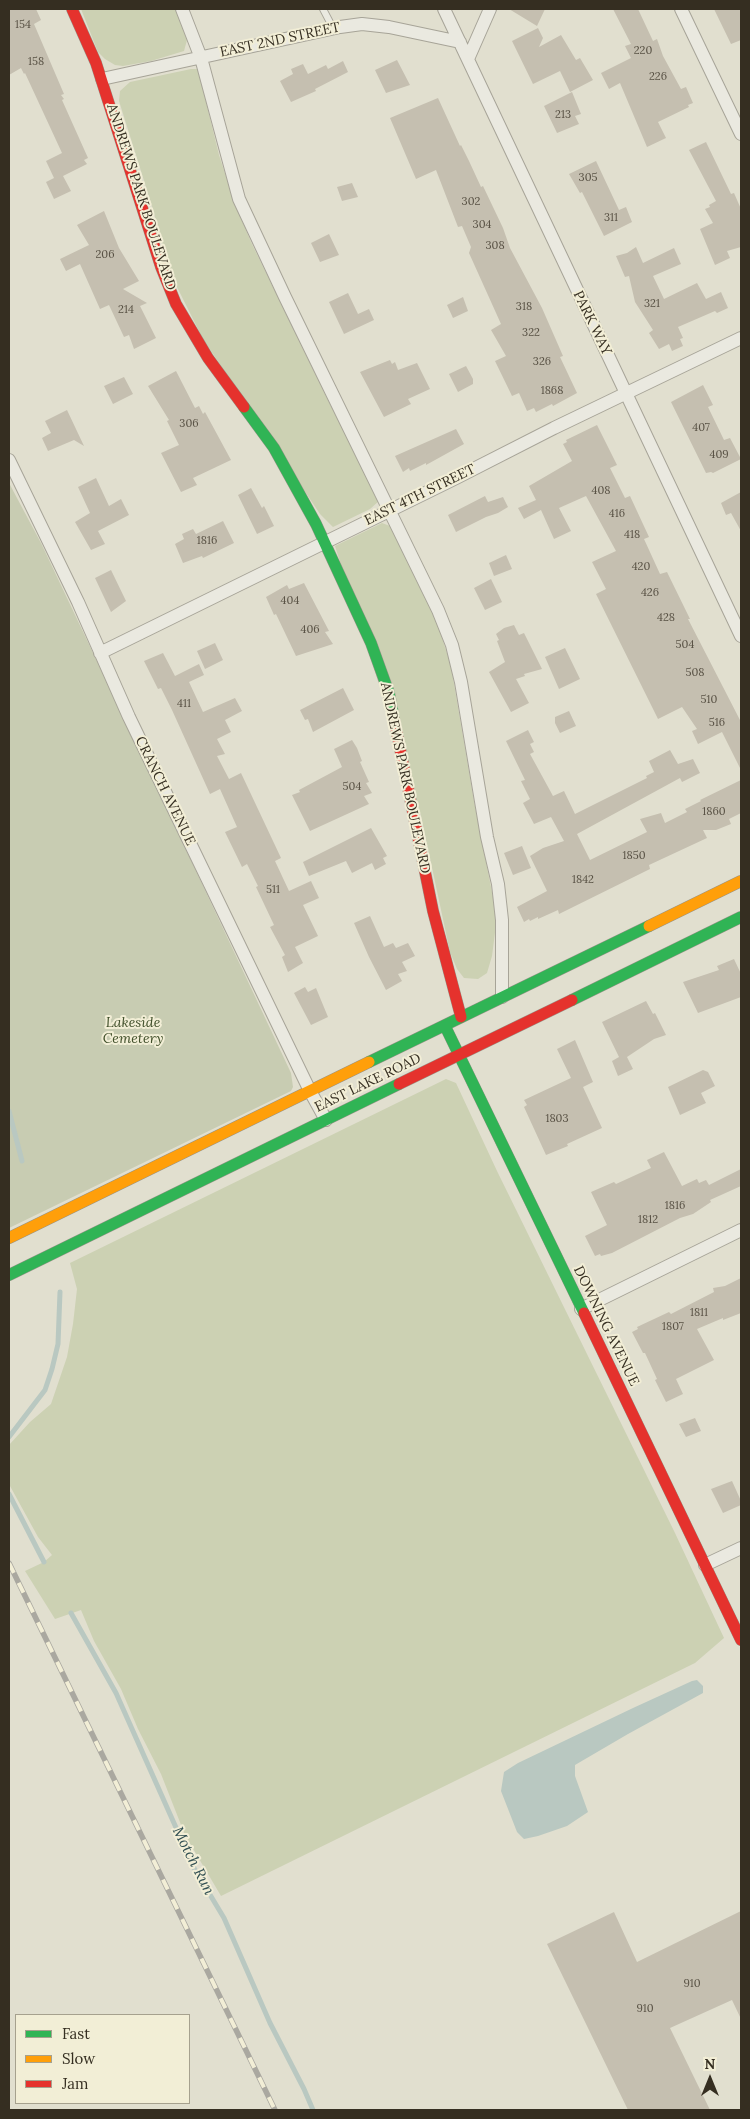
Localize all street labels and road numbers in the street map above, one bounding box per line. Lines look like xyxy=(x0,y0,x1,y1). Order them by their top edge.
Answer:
street label: EAST 2ND STREET xyxy=(218,19,342,61)
street label: ANDREWS PARK BOULEVARD xyxy=(103,102,179,292)
street label: PARK WAY xyxy=(569,288,615,358)
street label: EAST 4TH STREET xyxy=(362,461,478,529)
street label: ANDREWS PARK BOULEVARD xyxy=(376,681,434,875)
street label: CRANCH AVENUE xyxy=(131,734,199,848)
street label: EAST LAKE ROAD xyxy=(312,1050,424,1116)
street label: DOWNING AVENUE xyxy=(570,1263,642,1389)

